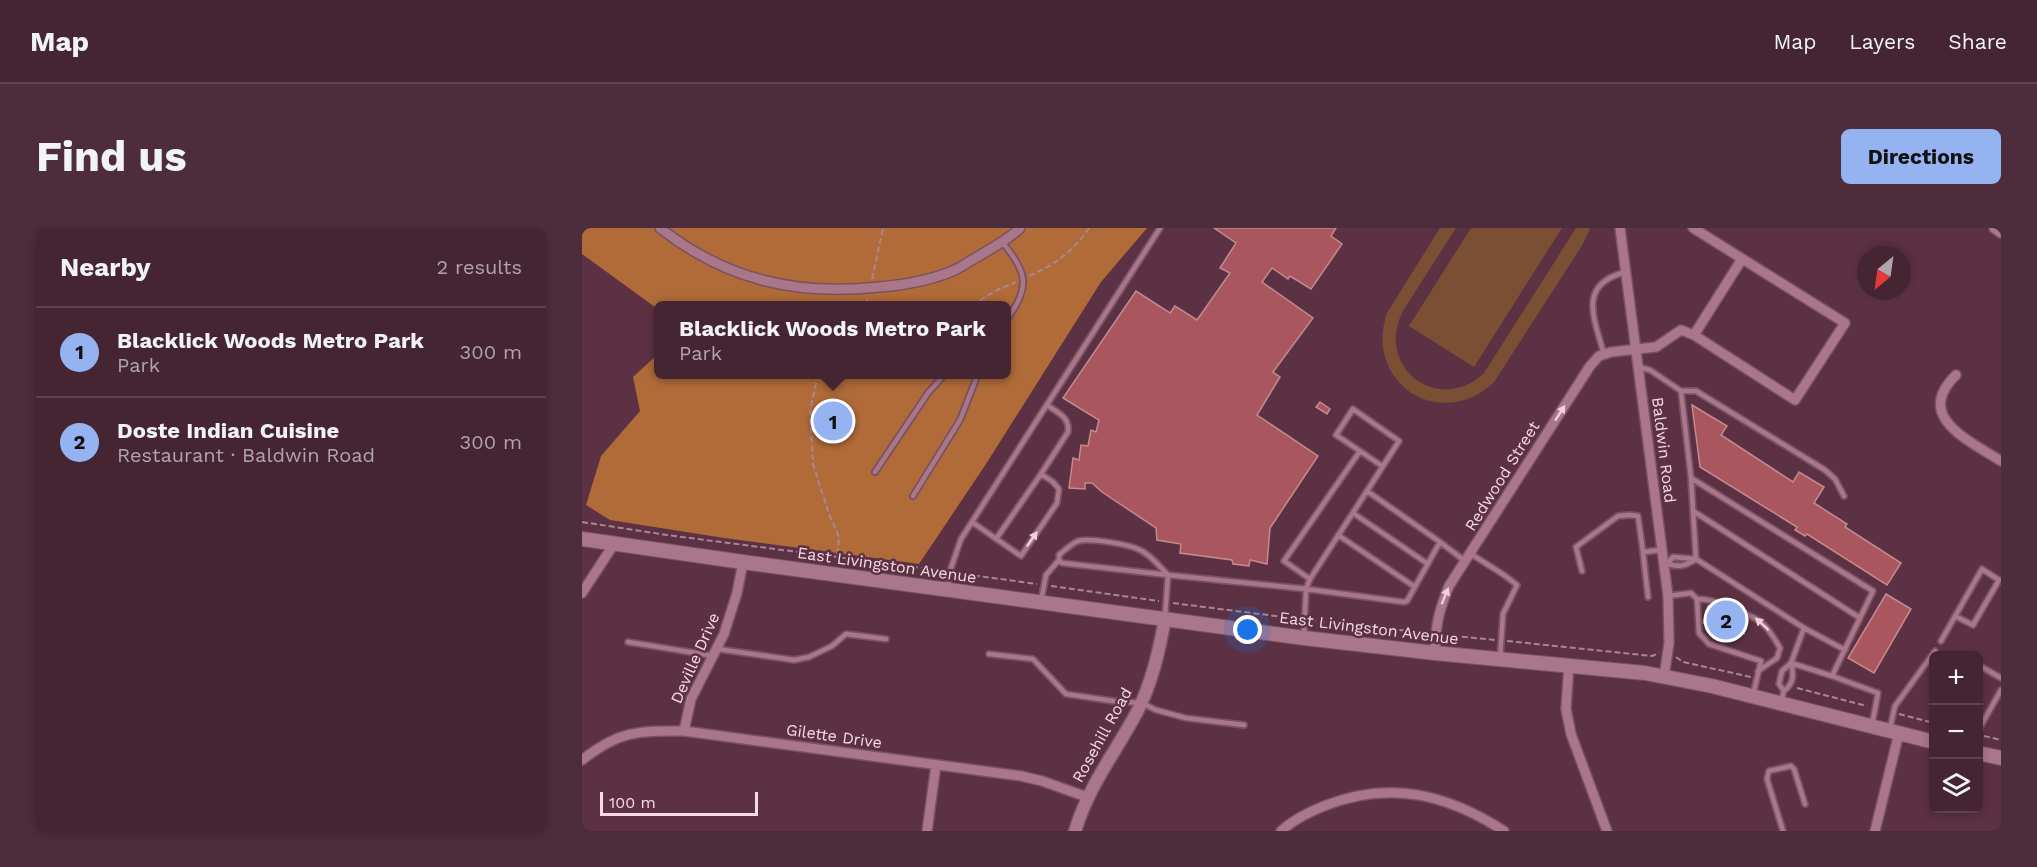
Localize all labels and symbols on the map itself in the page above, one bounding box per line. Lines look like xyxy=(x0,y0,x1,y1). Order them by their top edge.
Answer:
north arrow xyxy=(1857,246,1911,300)
street label: Baldwin Road xyxy=(1648,396,1680,504)
pin: 1 xyxy=(814,398,852,444)
one-way arrow xyxy=(1554,405,1565,421)
street label: Redwood Street xyxy=(1461,417,1543,534)
one-way arrow xyxy=(1026,532,1038,548)
street label: East Livingston Avenue xyxy=(796,543,978,587)
one-way arrow xyxy=(1441,587,1450,605)
pin: 2 xyxy=(1706,598,1746,642)
street label: East Livingston Avenue xyxy=(1278,608,1460,648)
street label: Deville Drive xyxy=(667,610,723,706)
your location xyxy=(1233,615,1262,644)
one-way arrow xyxy=(1754,617,1769,631)
street label: Rosehill Road xyxy=(1068,684,1136,786)
street label: Gilette Drive xyxy=(785,720,883,752)
scale bar xyxy=(600,789,758,816)

